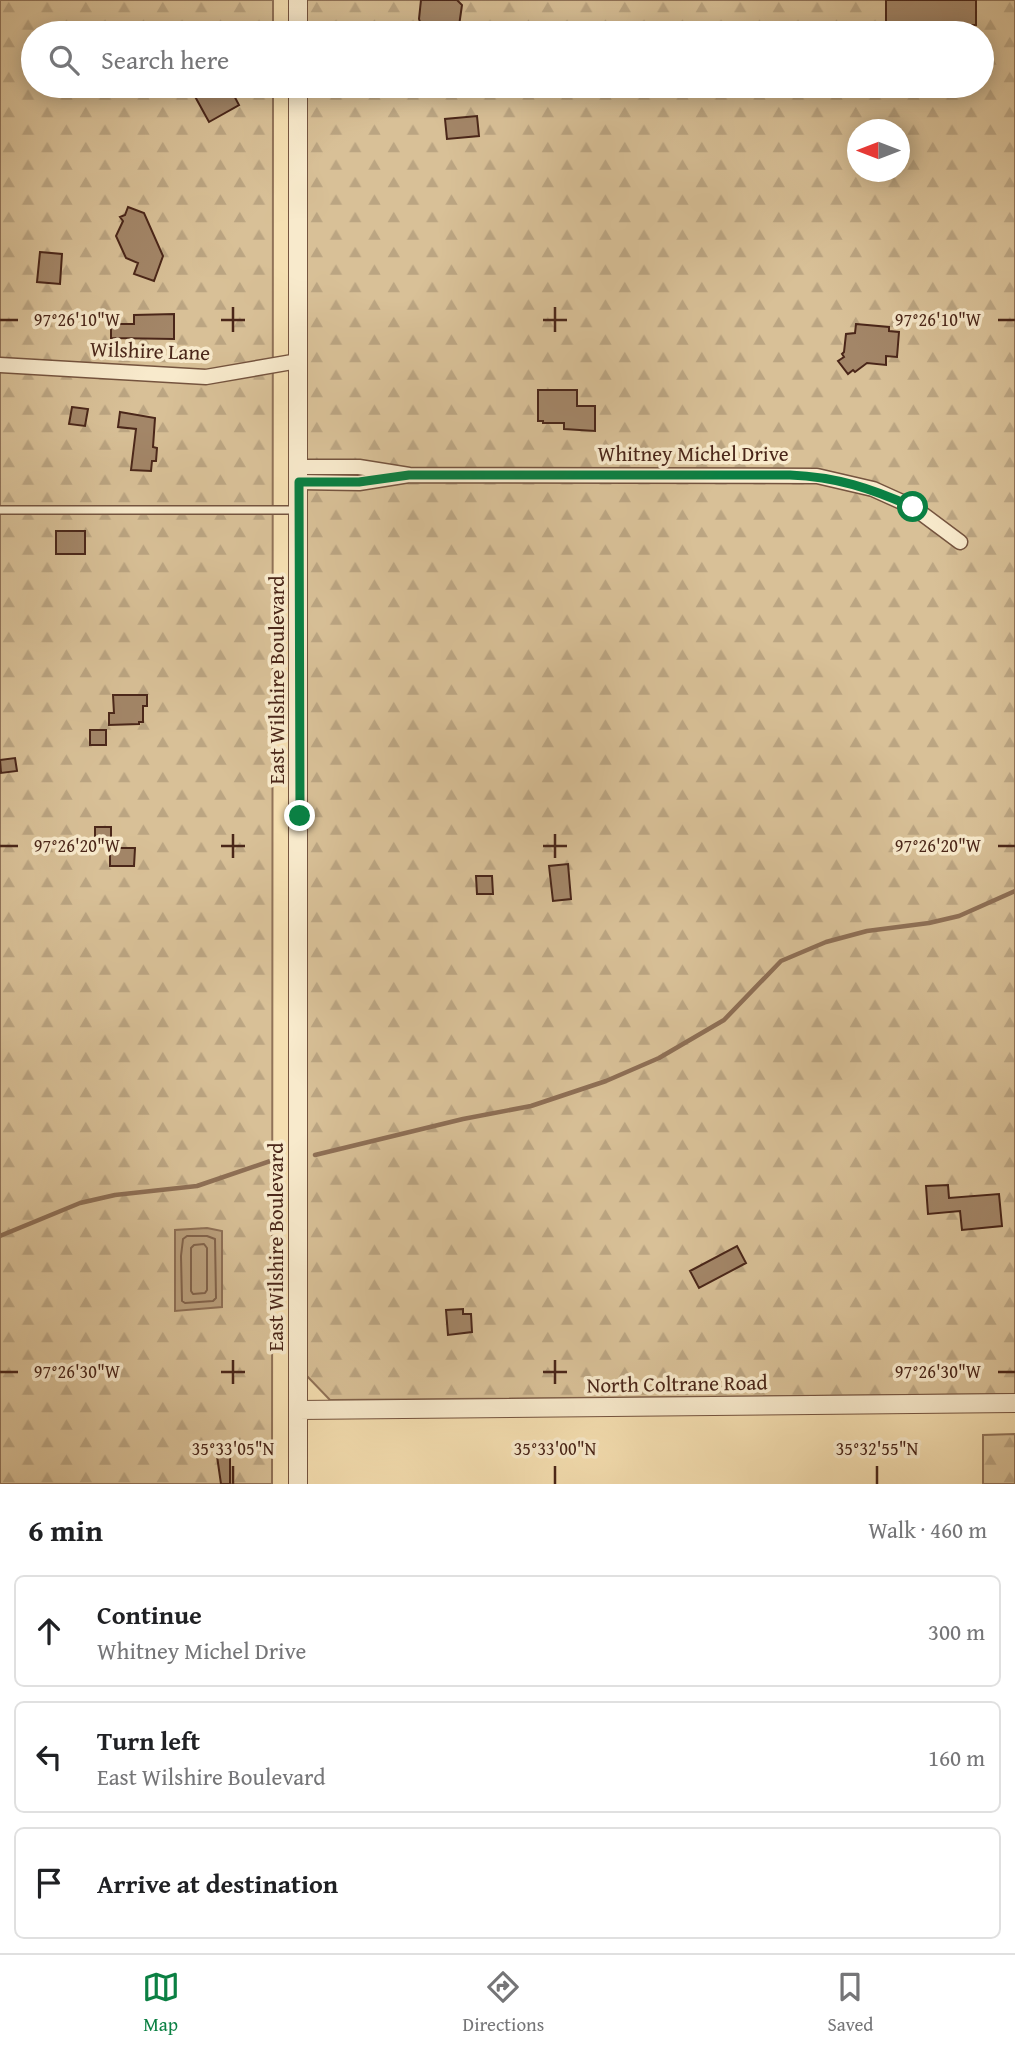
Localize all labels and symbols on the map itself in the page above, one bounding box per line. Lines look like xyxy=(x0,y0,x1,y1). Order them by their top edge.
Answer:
north arrow xyxy=(847,119,910,182)
text: 97°26'10"W xyxy=(34,306,121,333)
text: 97°26'10"W xyxy=(895,306,982,333)
street label: Wilshire Lane xyxy=(89,333,211,368)
street label: Whitney Michel Drive xyxy=(597,438,789,469)
route start xyxy=(897,491,928,522)
street label: East Wilshire Boulevard xyxy=(261,575,292,784)
route end xyxy=(284,800,315,831)
text: 97°26'20"W xyxy=(34,832,121,859)
text: 97°26'20"W xyxy=(895,832,982,859)
street label: East Wilshire Boulevard xyxy=(260,1142,291,1351)
text: 97°26'30"W xyxy=(34,1358,121,1385)
text: 97°26'30"W xyxy=(895,1358,982,1385)
street label: North Coltrane Road xyxy=(586,1366,769,1401)
text: 35°33'05"N xyxy=(192,1435,275,1462)
text: 35°33'00"N xyxy=(514,1435,597,1462)
text: 35°32'55"N xyxy=(836,1435,919,1462)

